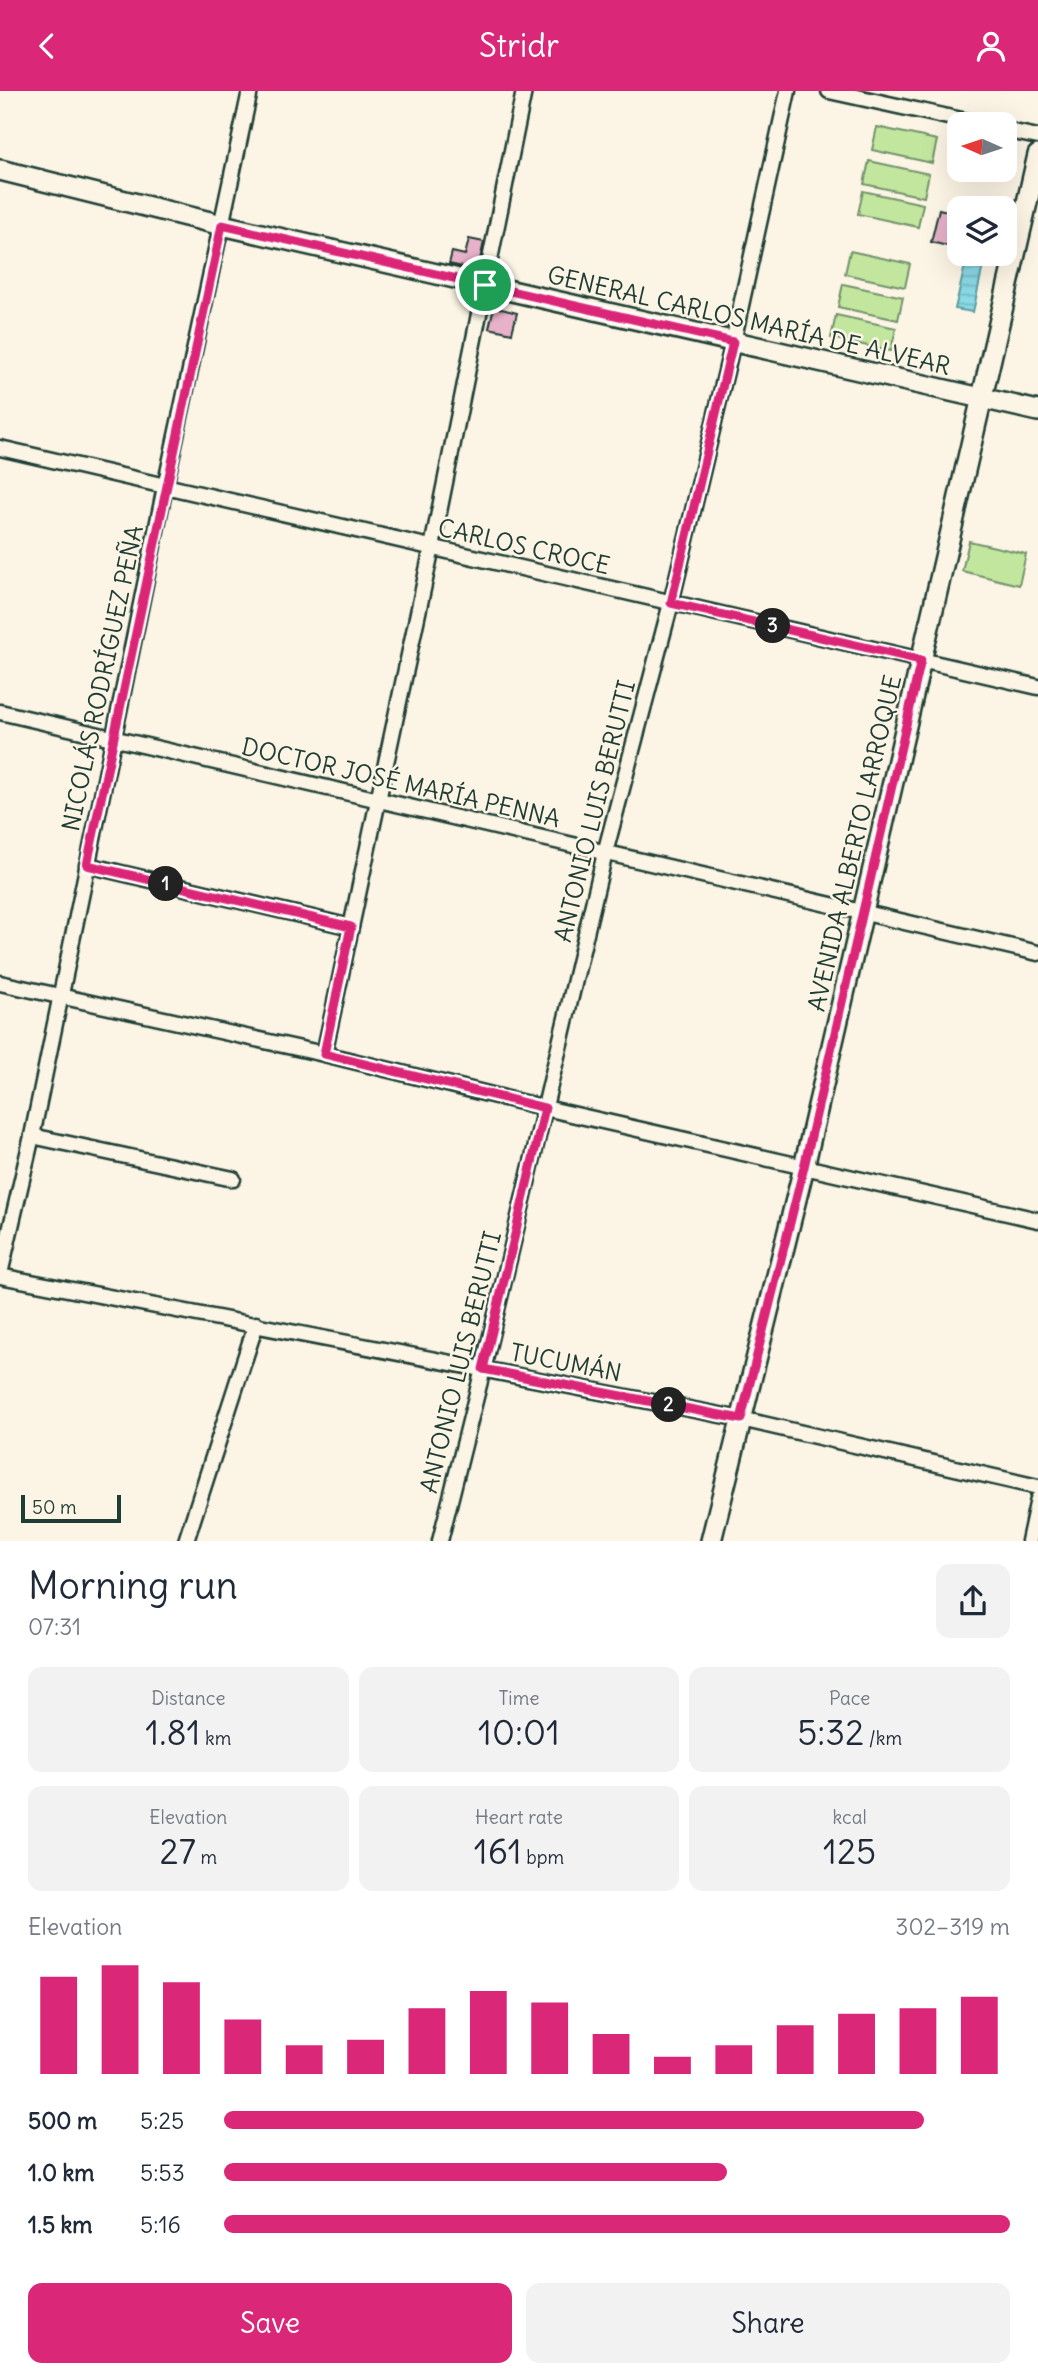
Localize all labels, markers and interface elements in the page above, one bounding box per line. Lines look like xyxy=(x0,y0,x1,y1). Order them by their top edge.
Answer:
text: Stridr xyxy=(479,25,559,66)
icon: back xyxy=(28,27,66,65)
icon: person xyxy=(972,27,1010,65)
north arrow xyxy=(947,112,1017,182)
map controls xyxy=(947,112,1017,266)
button: layers xyxy=(947,196,1017,266)
pin xyxy=(455,255,515,315)
street label: GENERAL CARLOS MARÍA DE ALVEAR xyxy=(545,259,953,381)
icon: arrive xyxy=(466,266,504,304)
street label: CARLOS CROCE xyxy=(435,512,613,580)
street label: NICOLÁS RODRÍGUEZ PEÑA xyxy=(55,522,149,834)
pin: 3 xyxy=(756,609,790,643)
text: 3 xyxy=(767,613,778,637)
street label: AVENIDA ALBERTO LARROQUE xyxy=(801,672,907,1014)
street label: ANTONIO LUIS BERUTTI xyxy=(547,677,641,945)
street label: DOCTOR JOSÉ MARÍA PENNA xyxy=(239,731,563,833)
pin: 1 xyxy=(148,867,184,901)
text: 1 xyxy=(162,871,169,895)
street label: ANTONIO LUIS BERUTTI xyxy=(413,1228,507,1496)
street label: TUCUMÁN xyxy=(508,1337,624,1387)
pin: 2 xyxy=(652,1387,686,1423)
text: 2 xyxy=(663,1392,674,1416)
scale bar xyxy=(21,1491,121,1523)
text: 50 m xyxy=(32,1495,77,1519)
text: Morning run xyxy=(28,1562,238,1609)
button: share xyxy=(936,1564,1010,1638)
text: 07:31 xyxy=(28,1612,81,1641)
text: Distance xyxy=(151,1686,225,1710)
text: Time xyxy=(498,1686,540,1710)
text: Pace xyxy=(829,1686,870,1710)
text: 1.81 xyxy=(145,1710,200,1754)
text: 10:01 xyxy=(478,1710,560,1754)
text: 5:32 xyxy=(797,1710,864,1754)
text: km xyxy=(200,1726,231,1750)
text: /km xyxy=(864,1726,902,1750)
text: Elevation xyxy=(149,1805,227,1829)
text: Heart rate xyxy=(475,1805,563,1829)
text: kcal xyxy=(833,1805,867,1829)
text: 27 xyxy=(160,1829,196,1873)
text: 161 xyxy=(474,1829,522,1873)
text: 125 xyxy=(823,1829,876,1873)
text: m xyxy=(196,1845,217,1869)
text: bpm xyxy=(522,1845,564,1869)
text: Elevation xyxy=(28,1912,122,1941)
text: 302–319 m xyxy=(895,1912,1010,1941)
text: 500 m xyxy=(28,2106,97,2135)
text: 5:25 xyxy=(140,2106,184,2135)
text: 1.0 km xyxy=(28,2158,94,2187)
text: 5:53 xyxy=(140,2158,185,2187)
text: 1.5 km xyxy=(28,2210,93,2239)
text: 5:16 xyxy=(140,2210,181,2239)
button: Save xyxy=(28,2283,512,2363)
button: Share xyxy=(526,2283,1010,2363)

